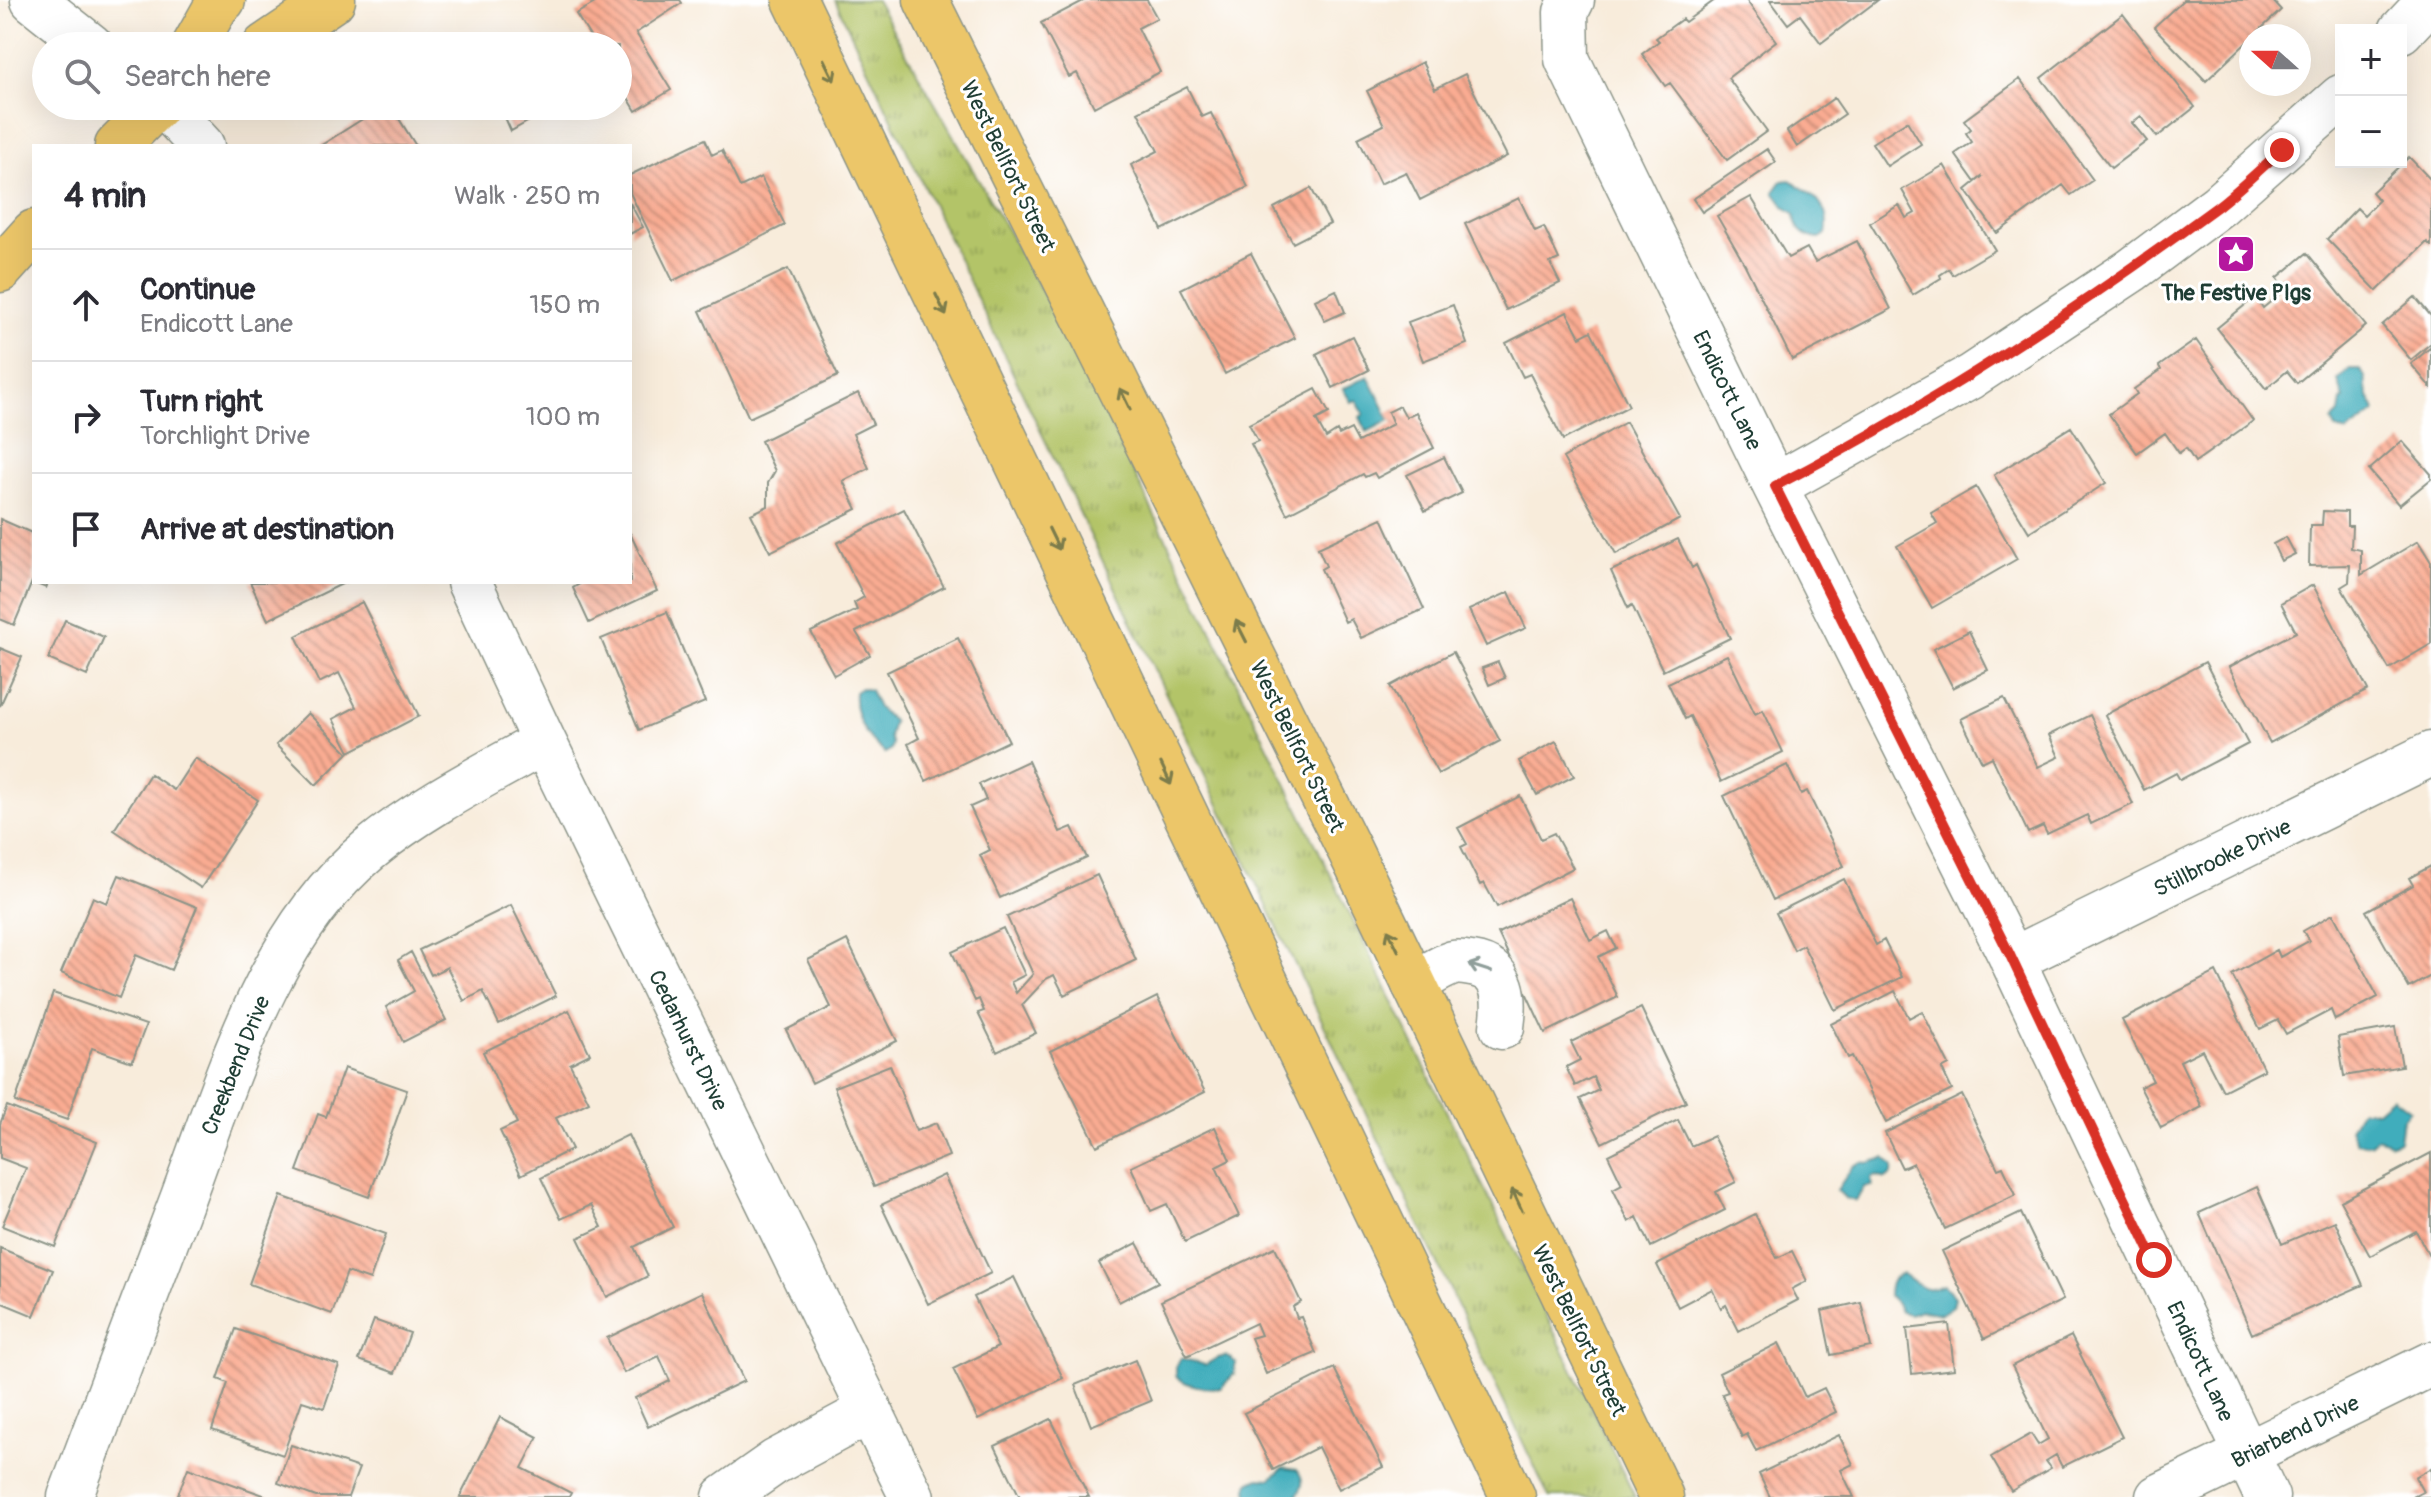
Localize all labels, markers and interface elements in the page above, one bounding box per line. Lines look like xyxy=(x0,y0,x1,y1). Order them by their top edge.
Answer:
north arrow xyxy=(2239,24,2311,96)
map controls xyxy=(2335,24,2407,168)
button: + xyxy=(2335,24,2407,96)
search box xyxy=(32,32,632,120)
icon: search xyxy=(60,54,104,98)
text: Search here xyxy=(124,58,271,95)
one-way arrow xyxy=(822,58,837,82)
street label: West Bellfort Street xyxy=(954,76,1062,257)
button: − xyxy=(2335,96,2407,168)
route end xyxy=(2264,132,2300,168)
text: 4 min xyxy=(64,175,146,218)
text: Walk · 250 m xyxy=(454,180,600,212)
place icon: The Festive PIgs xyxy=(2215,233,2257,275)
text: Continue xyxy=(140,271,255,308)
place label: The Festive PIgs xyxy=(2160,279,2311,307)
icon: ahead xyxy=(64,283,108,327)
text: 150 m xyxy=(529,289,600,321)
one-way arrow xyxy=(934,292,949,316)
text: Endicott Lane xyxy=(140,308,293,340)
street label: Endicott Lane xyxy=(1686,326,1768,455)
text: Turn right xyxy=(140,383,263,420)
one-way arrow xyxy=(1116,387,1132,411)
icon: right xyxy=(64,395,108,439)
text: 100 m xyxy=(526,401,600,433)
text: Torchlight Drive xyxy=(140,420,310,452)
icon: arrive xyxy=(64,507,108,551)
text: Arrive at destination xyxy=(140,511,394,548)
one-way arrow xyxy=(1046,527,1062,551)
one-way arrow xyxy=(1233,620,1248,644)
street label: West Bellfort Street xyxy=(1243,656,1351,837)
one-way arrow xyxy=(1159,761,1174,785)
street label: Stillbrooke Drive xyxy=(2149,812,2296,903)
one-way arrow xyxy=(1385,928,1400,952)
one-way arrow xyxy=(1468,959,1493,974)
street label: Cedarhurst Drive xyxy=(642,966,734,1115)
street label: Creekbend Drive xyxy=(195,991,277,1139)
one-way arrow xyxy=(1509,1188,1524,1212)
street label: West Bellfort Street xyxy=(1525,1240,1633,1421)
route start xyxy=(2136,1242,2172,1278)
street label: Endicott Lane xyxy=(2160,1297,2240,1426)
street label: Briarbend Drive xyxy=(2227,1389,2364,1475)

